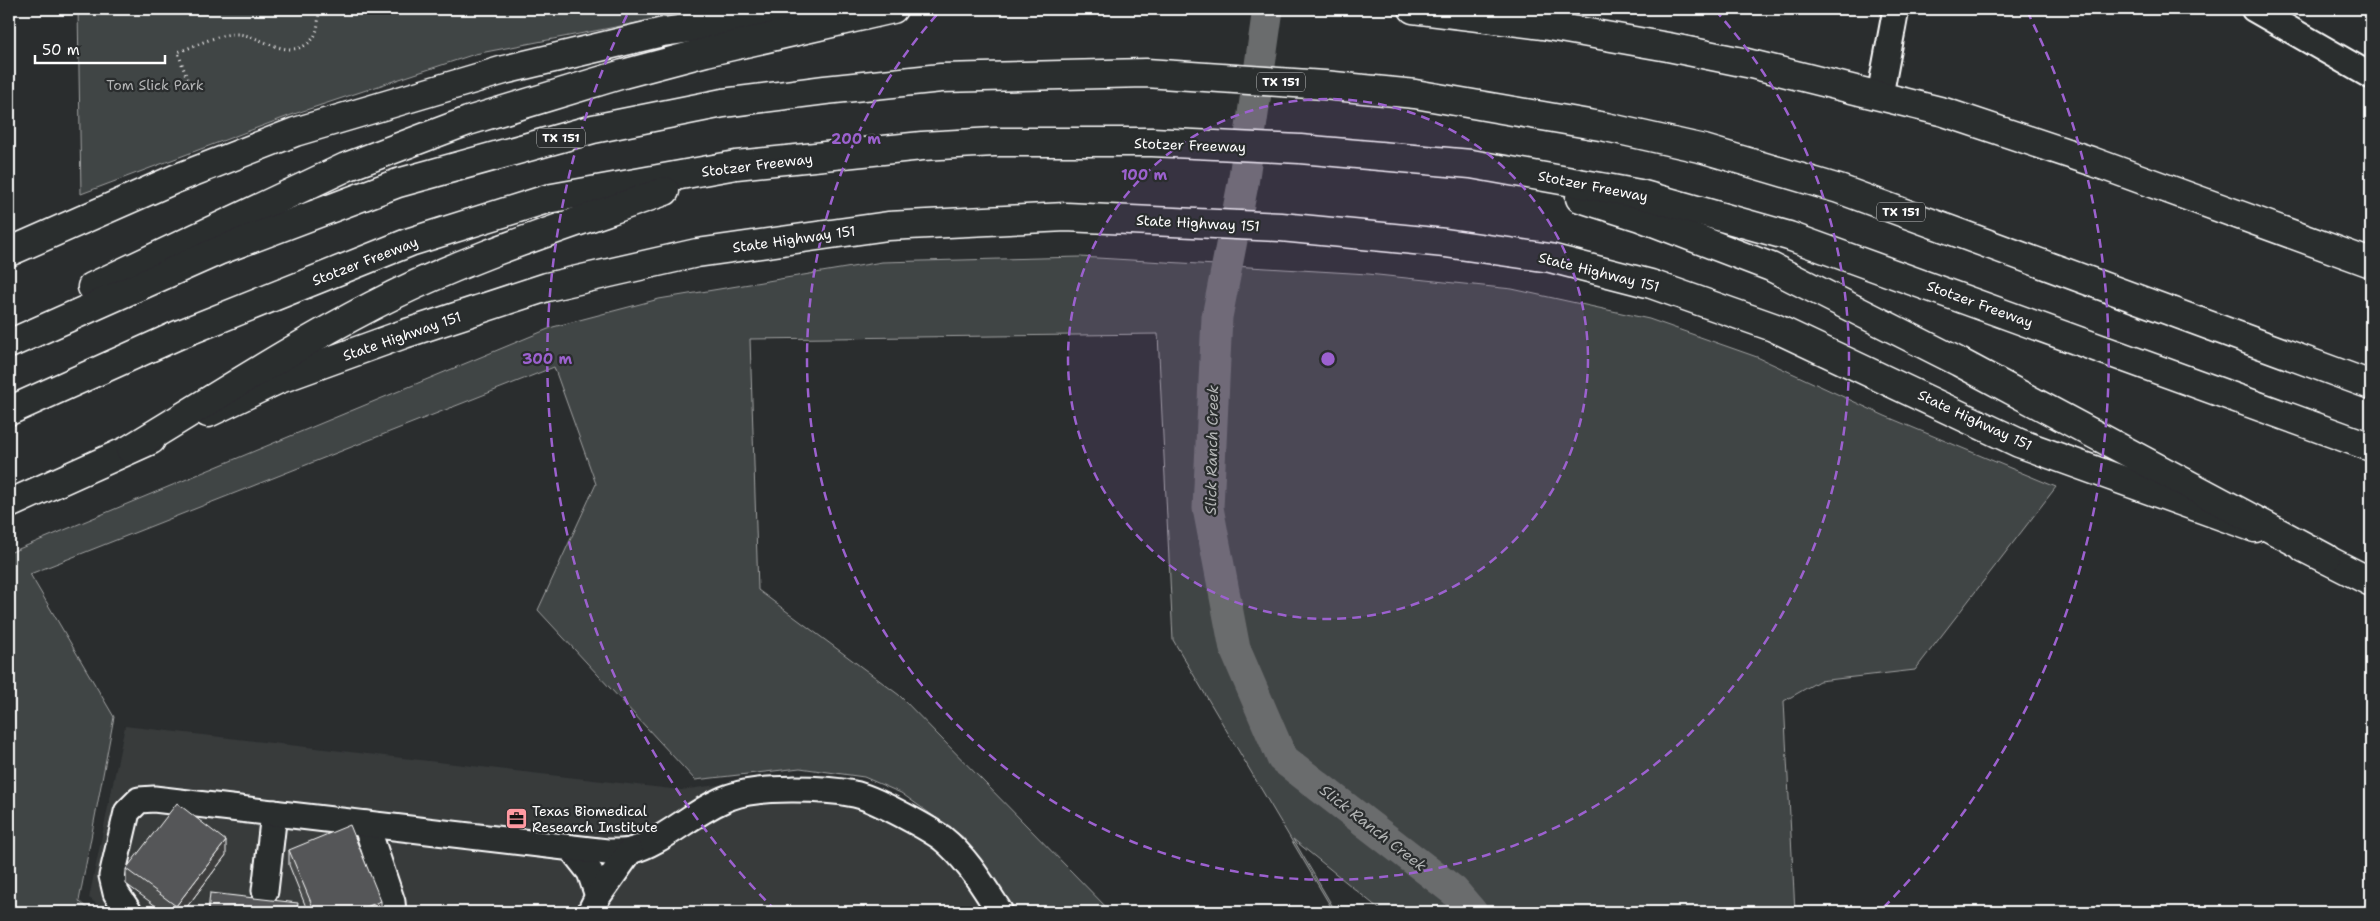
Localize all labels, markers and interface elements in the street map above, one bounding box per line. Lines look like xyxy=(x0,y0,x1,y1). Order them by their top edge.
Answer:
scale bar xyxy=(35,32,165,64)
text: 50 m xyxy=(42,40,80,60)
road number: TX 151 xyxy=(1257,72,1305,91)
park label: Tom Slick Park xyxy=(106,76,204,94)
road number: TX 151 xyxy=(537,128,585,148)
text: 200 m xyxy=(831,129,881,149)
street label: Stotzer Freeway xyxy=(1134,134,1246,156)
street label: Stotzer Freeway xyxy=(700,149,814,181)
text: 100 m xyxy=(1121,165,1167,185)
street label: Stotzer Freeway xyxy=(1536,166,1650,206)
road number: TX 151 xyxy=(1877,202,1925,222)
street label: State Highway 151 xyxy=(1136,211,1260,235)
street label: State Highway 151 xyxy=(731,221,857,257)
street label: Stotzer Freeway xyxy=(310,233,420,289)
street label: State Highway 151 xyxy=(1537,248,1661,296)
street label: Stotzer Freeway xyxy=(1924,276,2036,332)
street label: State Highway 151 xyxy=(340,307,464,365)
text: 300 m xyxy=(522,349,572,369)
centre of rings xyxy=(1319,350,1337,368)
water label: Slick Ranch Creek xyxy=(1201,384,1223,515)
street label: State Highway 151 xyxy=(1915,386,2035,454)
water label: Slick Ranch Creek xyxy=(1316,780,1431,876)
place label: Texas Biomedical Research Institute xyxy=(532,802,658,836)
office icon: Texas Biomedical Research Institute xyxy=(504,807,528,831)

